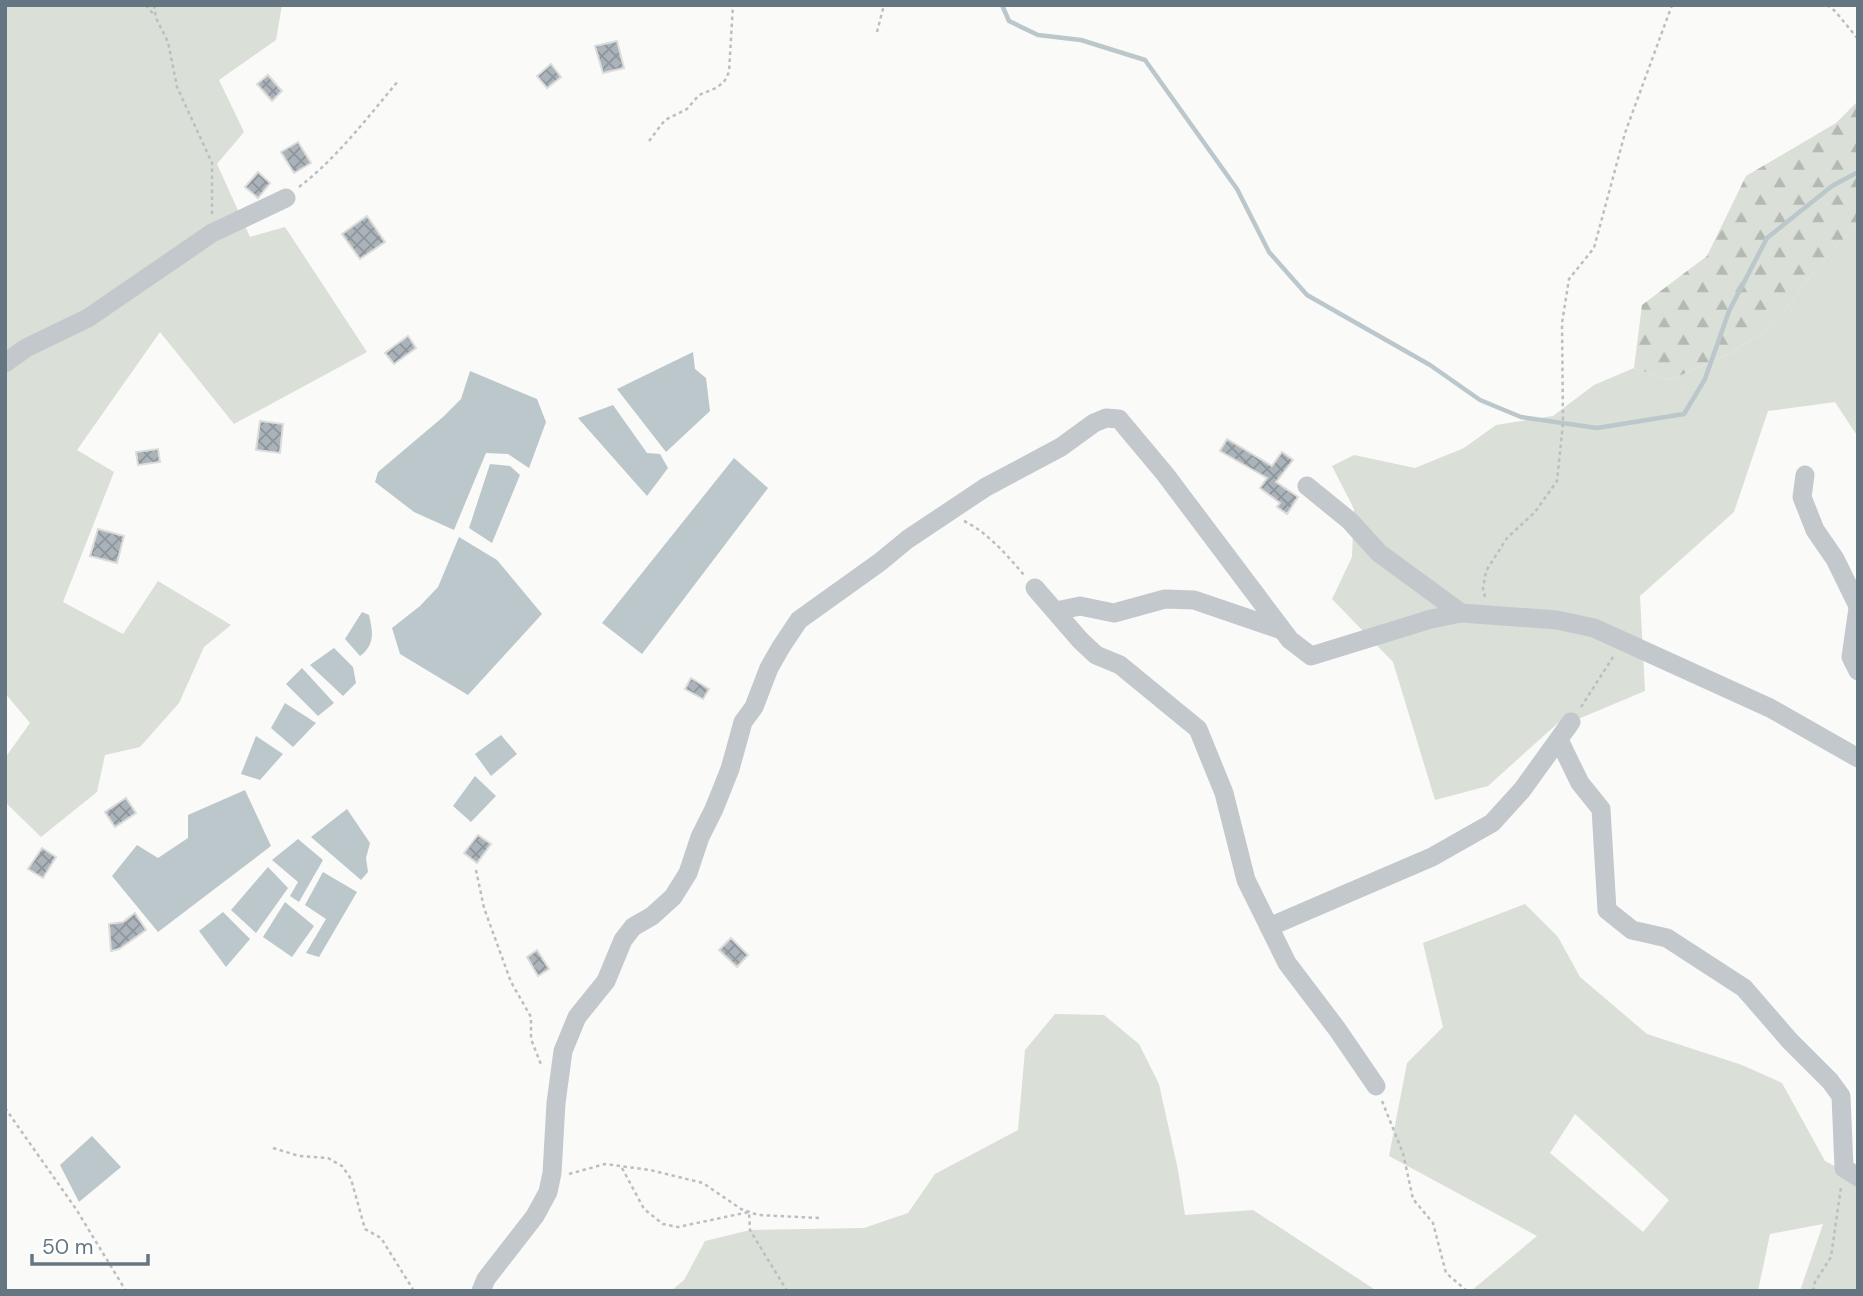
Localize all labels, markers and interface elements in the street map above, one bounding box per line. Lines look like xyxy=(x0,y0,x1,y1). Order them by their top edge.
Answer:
scale bar xyxy=(32,1222,147,1266)
text: 50 m xyxy=(42,1233,93,1261)

